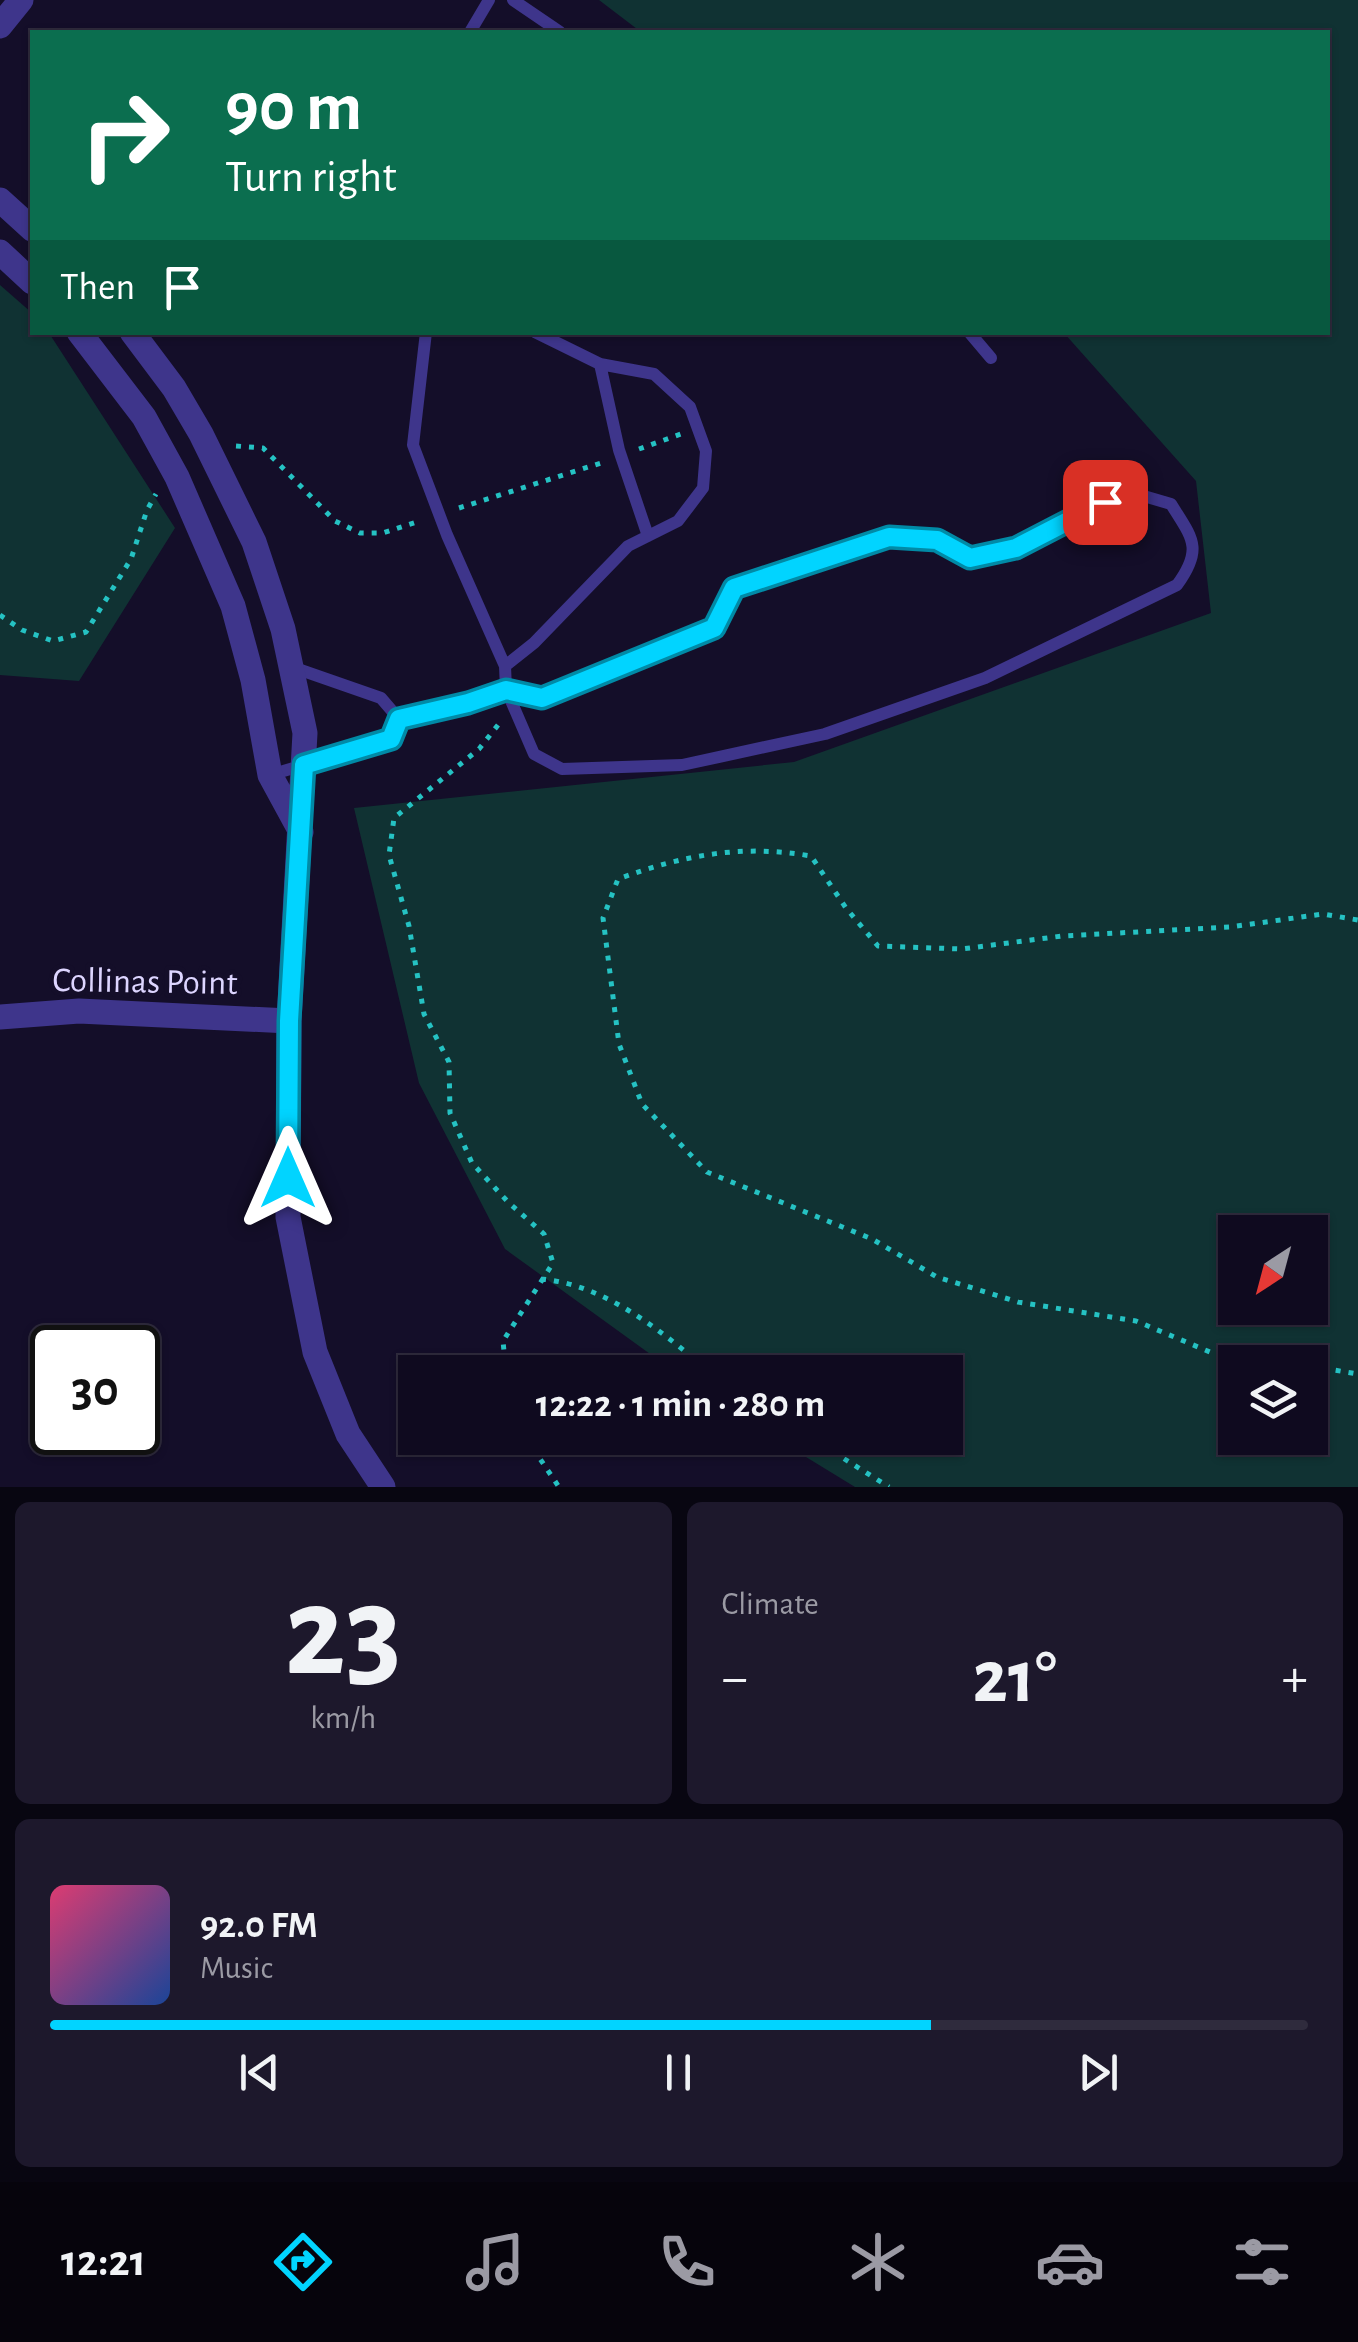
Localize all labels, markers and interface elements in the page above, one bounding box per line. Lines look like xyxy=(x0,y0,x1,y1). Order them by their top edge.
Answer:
icon: right xyxy=(60,70,190,200)
text: 90 m xyxy=(225,73,362,143)
text: Turn right xyxy=(225,155,397,200)
icon: arrive xyxy=(155,260,210,315)
text: Then xyxy=(60,269,135,307)
pin xyxy=(1063,460,1148,545)
icon: arrive xyxy=(1078,475,1133,530)
street label: Collinas Point xyxy=(52,963,238,1001)
position arrow xyxy=(236,1126,340,1230)
north arrow xyxy=(1218,1215,1328,1325)
map controls xyxy=(1218,1215,1328,1455)
speed limit sign: 30 xyxy=(30,1325,160,1455)
button: layers xyxy=(1218,1345,1328,1455)
text: 12:22 · 1 min · 280 m xyxy=(536,1386,825,1424)
text: 23 xyxy=(285,1569,402,1699)
text: Climate xyxy=(722,1588,819,1620)
text: 21° xyxy=(973,1641,1057,1716)
text: − xyxy=(722,1651,748,1706)
text: + xyxy=(1282,1651,1308,1706)
text: km/h xyxy=(310,1702,376,1734)
text: 92.0 FM xyxy=(200,1907,318,1945)
text: Music xyxy=(200,1952,273,1984)
icon: previous xyxy=(232,2045,287,2100)
icon: pause xyxy=(651,2045,706,2100)
icon: next xyxy=(1071,2045,1126,2100)
icon: directions xyxy=(268,2227,338,2297)
icon: music xyxy=(460,2227,530,2297)
icon: phone xyxy=(652,2227,722,2297)
icon: climate xyxy=(843,2227,913,2297)
icon: car xyxy=(1035,2227,1105,2297)
icon: filters xyxy=(1227,2227,1297,2297)
text: 12:21 xyxy=(61,2239,146,2284)

